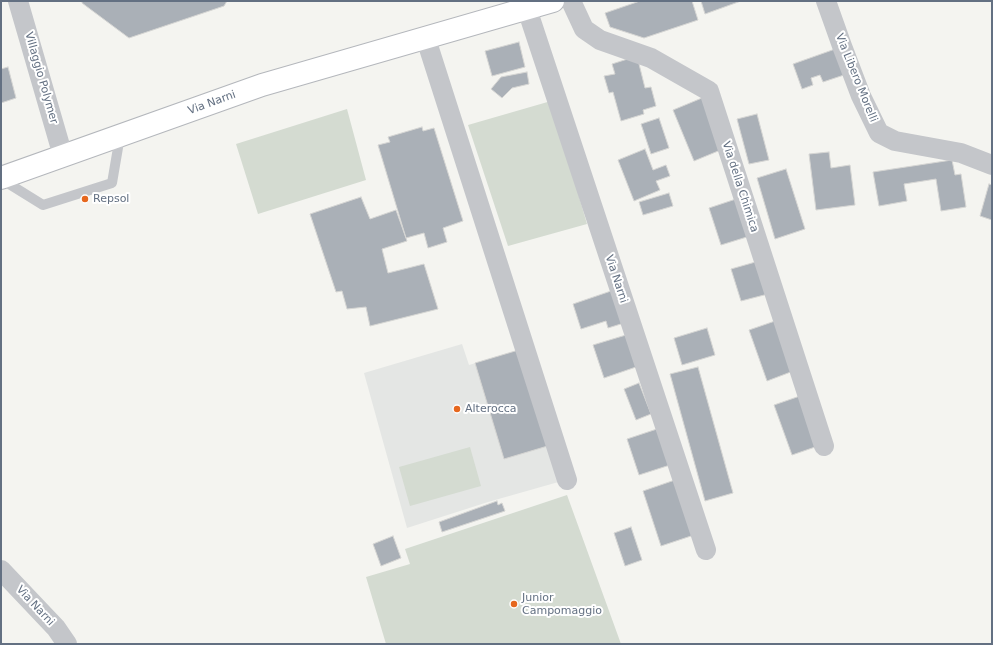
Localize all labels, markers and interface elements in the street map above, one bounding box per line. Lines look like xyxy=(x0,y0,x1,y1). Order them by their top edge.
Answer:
street label: Villaggio Polymer xyxy=(22,31,60,125)
street label: Via Libero Morelli xyxy=(832,32,880,124)
street label: Via Narni xyxy=(186,88,238,118)
street label: Via della Chimica xyxy=(719,140,761,234)
place label: Repsol xyxy=(93,192,129,206)
marker: Repsol xyxy=(80,194,90,204)
street label: Via Narni xyxy=(602,253,630,305)
place label: Alterocca xyxy=(465,402,517,416)
marker: Alterocca xyxy=(452,404,462,414)
street label: Via Narni xyxy=(13,583,57,629)
place label: Junior Campomaggio xyxy=(522,591,602,617)
marker: Junior Campomaggio xyxy=(509,599,519,609)

